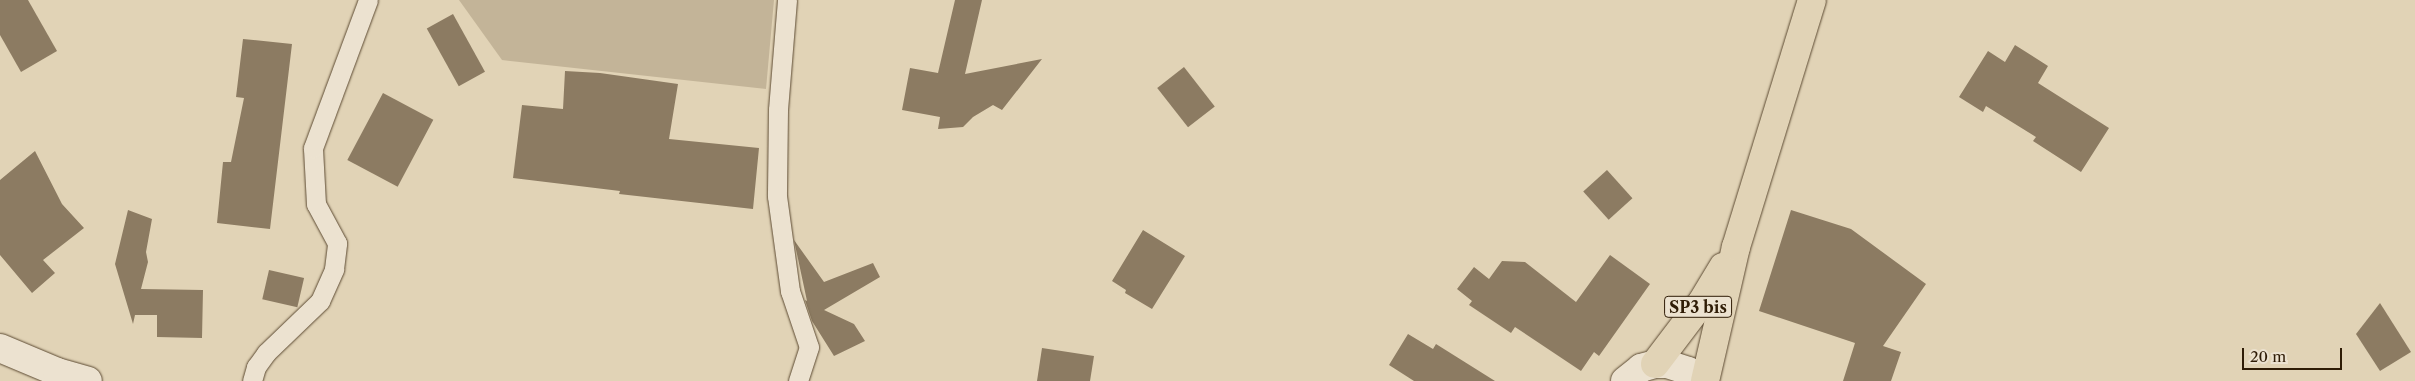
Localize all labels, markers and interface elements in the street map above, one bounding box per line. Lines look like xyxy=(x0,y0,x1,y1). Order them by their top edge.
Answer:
road number: SP3 bis xyxy=(1663,294,1733,320)
scale bar xyxy=(2245,338,2345,370)
text: 20 m xyxy=(2250,347,2286,366)

